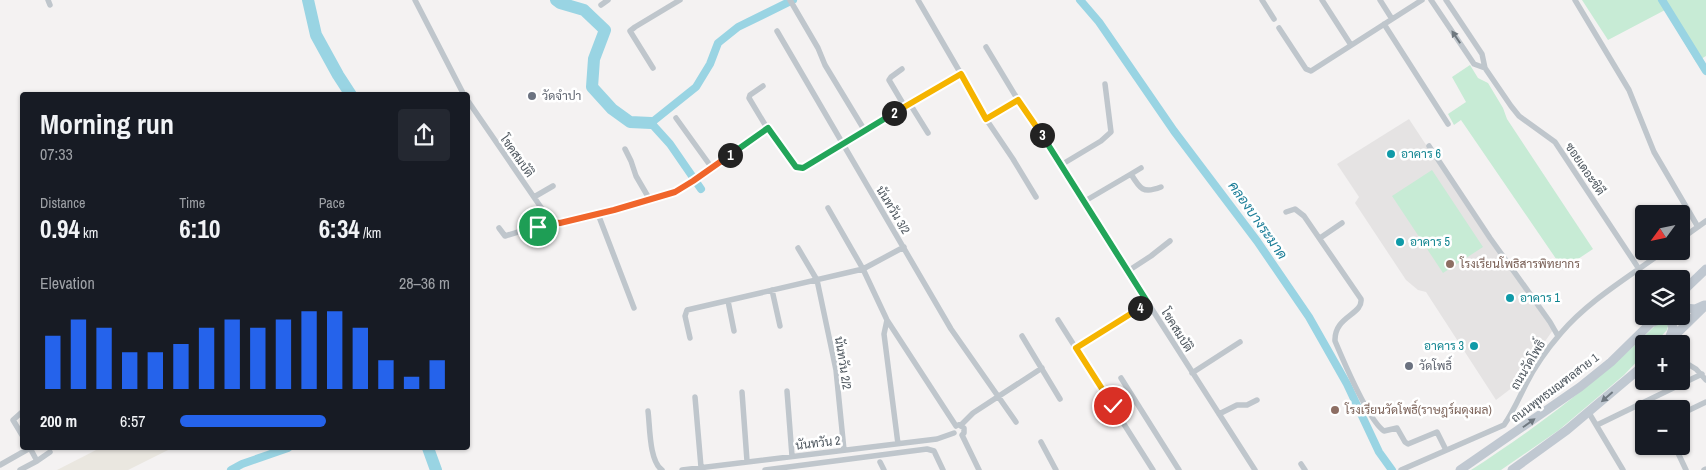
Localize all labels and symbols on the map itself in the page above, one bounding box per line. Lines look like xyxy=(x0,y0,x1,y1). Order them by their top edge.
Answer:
one-way arrow xyxy=(1451,30,1461,43)
place label: วัดจำปา xyxy=(542,88,581,104)
marker: วัดจำปา xyxy=(526,90,538,102)
pin: 2 xyxy=(882,100,906,126)
pin: 3 xyxy=(1030,122,1054,148)
street label: โชคสมบัติ xyxy=(496,131,537,180)
street label: ซอยเดอะซิตี xyxy=(1562,140,1608,198)
pin: 1 xyxy=(718,142,742,168)
place label: อาคาร 6 xyxy=(1401,146,1441,162)
marker: อาคาร 6 xyxy=(1385,148,1397,160)
water label: คลองบางระมาด xyxy=(1224,177,1292,263)
street label: นันทวัน 3/2 xyxy=(872,183,914,237)
north arrow xyxy=(1635,205,1690,260)
pin xyxy=(517,206,559,248)
place label: อาคาร 5 xyxy=(1410,234,1450,250)
marker: อาคาร 5 xyxy=(1394,236,1406,248)
place label: โรงเรียนโพธิสารพิทยากร xyxy=(1459,256,1580,272)
marker: โรงเรียนโพธิสารพิทยากร xyxy=(1444,258,1456,270)
place label: อาคาร 1 xyxy=(1520,290,1560,306)
marker: อาคาร 1 xyxy=(1504,292,1516,304)
pin: 4 xyxy=(1128,296,1152,320)
street label: โชคสมบัติ xyxy=(1157,304,1197,355)
street label: นันทวัน 2/2 xyxy=(831,335,855,391)
street label: ถนนวัดโพธิ์ xyxy=(1504,335,1549,393)
place label: อาคาร 3 xyxy=(1424,338,1464,354)
marker: อาคาร 3 xyxy=(1468,340,1480,352)
street label: ถนนพุทธมณฑลสาย 1 xyxy=(1508,349,1603,427)
place label: วัดโพธิ์ xyxy=(1419,355,1452,374)
marker: วัดโพธิ์ xyxy=(1403,360,1415,372)
pin xyxy=(1092,385,1134,427)
one-way arrow xyxy=(1601,391,1613,402)
place label: โรงเรียนวัดโพธิ์(ราษฎร์ผดุงผล) xyxy=(1344,399,1492,419)
marker: โรงเรียนวัดโพธิ์(ราษฎร์ผดุงผล) xyxy=(1329,404,1341,416)
one-way arrow xyxy=(1522,418,1536,428)
street label: นันทวัน 2 xyxy=(795,432,841,454)

